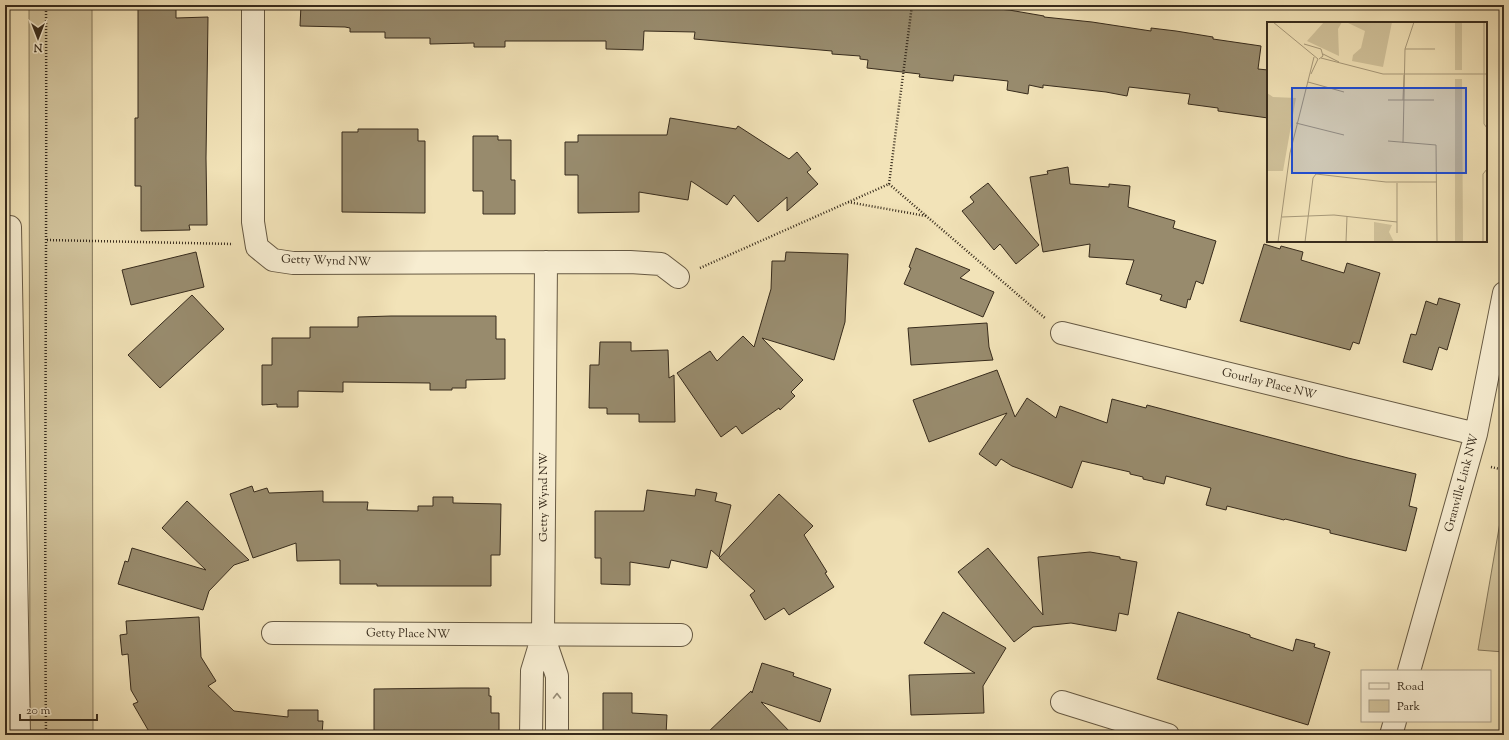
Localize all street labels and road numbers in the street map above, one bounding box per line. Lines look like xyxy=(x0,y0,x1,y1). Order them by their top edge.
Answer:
street label: Getty Wynd NW xyxy=(281,250,372,272)
street label: Gourlay Place NW xyxy=(1220,364,1319,405)
street label: Granville Link NW xyxy=(1440,431,1484,534)
street label: Getty Wynd NW xyxy=(535,451,553,542)
street label: Getty Place NW xyxy=(366,624,451,644)

